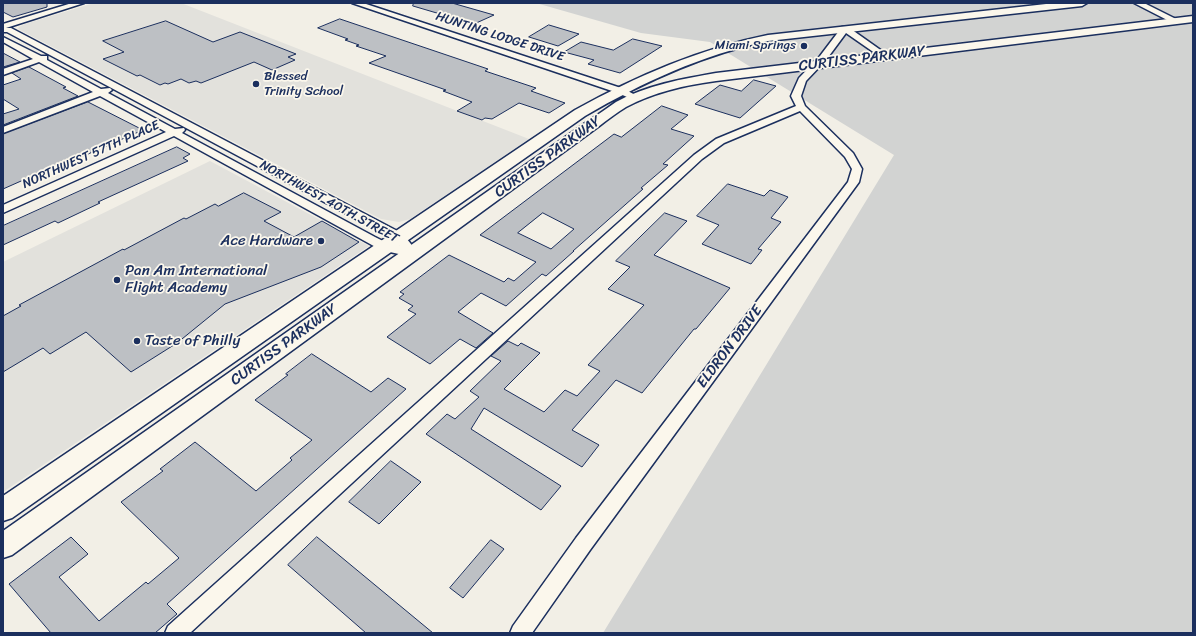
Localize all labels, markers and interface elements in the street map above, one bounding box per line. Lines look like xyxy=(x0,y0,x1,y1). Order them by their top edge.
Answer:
street label: HUNTING LODGE DRIVE xyxy=(434,9,566,65)
place label: Miami Springs xyxy=(715,38,796,54)
marker: Miami Springs xyxy=(799,41,809,51)
street label: CURTISS PARKWAY xyxy=(798,42,926,76)
place label: Blessed Trinity School xyxy=(264,69,343,100)
marker: Blessed Trinity School xyxy=(251,79,261,89)
street label: CURTISS PARKWAY xyxy=(491,112,605,202)
street label: NORTHWEST 57TH PLACE xyxy=(20,118,162,192)
street label: NORTHWEST 40TH STREET xyxy=(257,157,401,247)
place label: Ace Hardware xyxy=(221,232,313,250)
marker: Ace Hardware xyxy=(316,236,326,246)
place label: Pan Am International Flight Academy xyxy=(125,262,267,297)
marker: Pan Am International Flight Academy xyxy=(112,275,122,285)
street label: CURTISS PARKWAY xyxy=(227,300,341,390)
street label: ELDRON DRIVE xyxy=(693,302,767,392)
place label: Taste of Philly xyxy=(145,332,240,350)
marker: Taste of Philly xyxy=(132,336,142,346)

